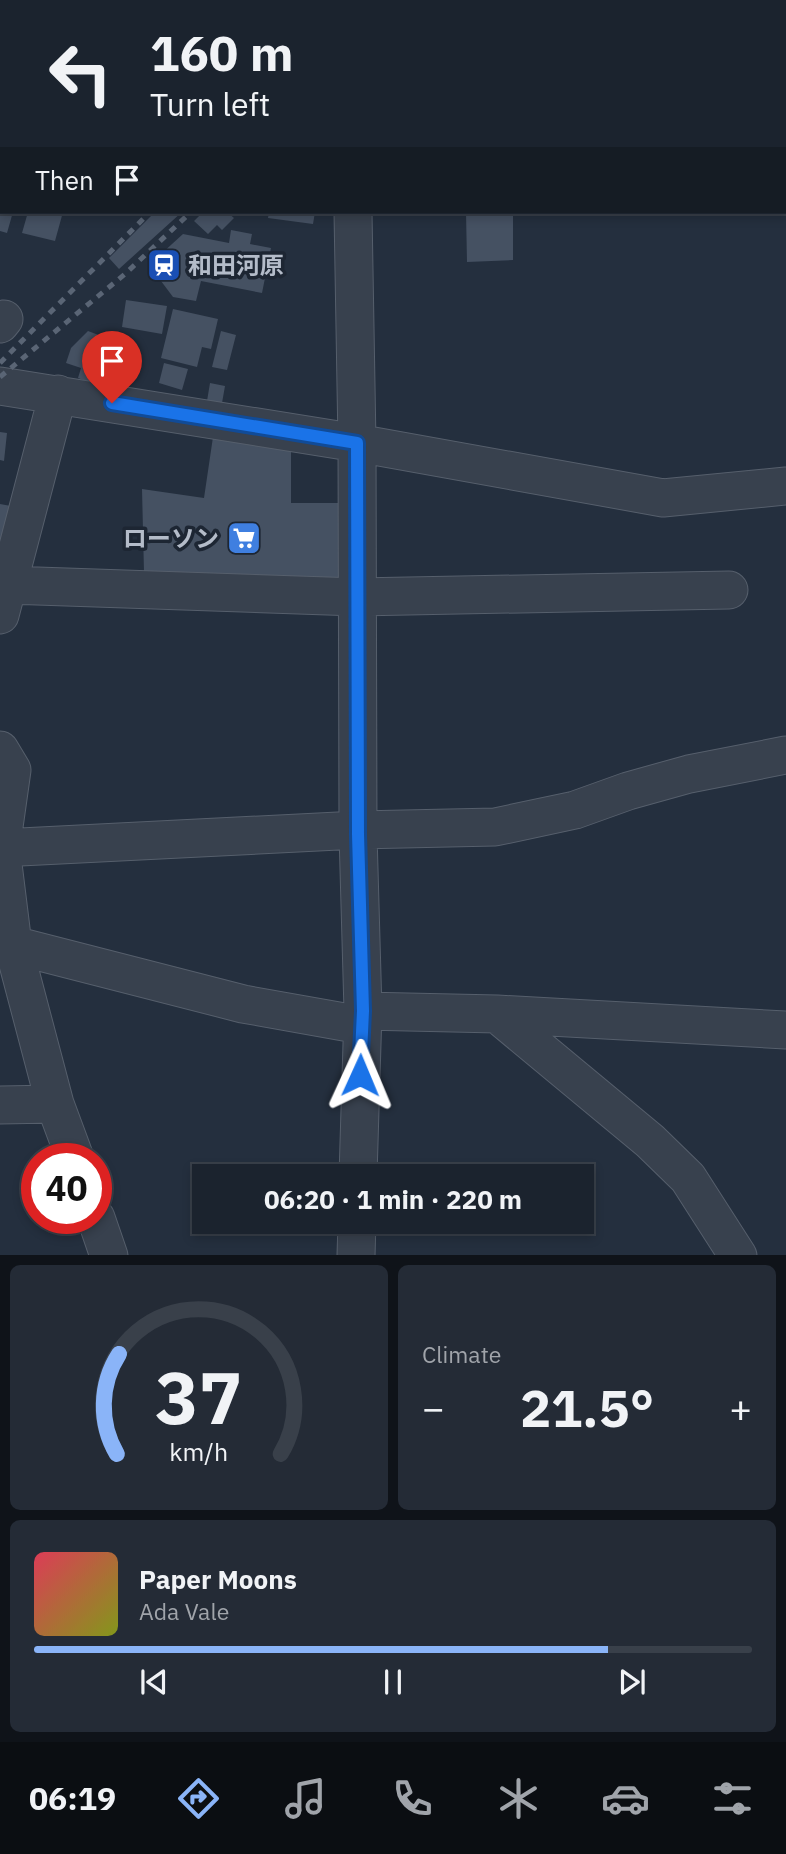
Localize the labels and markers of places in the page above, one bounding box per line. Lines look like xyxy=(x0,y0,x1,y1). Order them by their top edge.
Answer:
station icon: 和田河原 xyxy=(145,246,183,284)
place label: 和田河原 xyxy=(188,249,284,281)
pin xyxy=(82,331,142,403)
supermarket icon: ローソン xyxy=(225,519,263,557)
place label: ローソン xyxy=(123,522,219,554)

